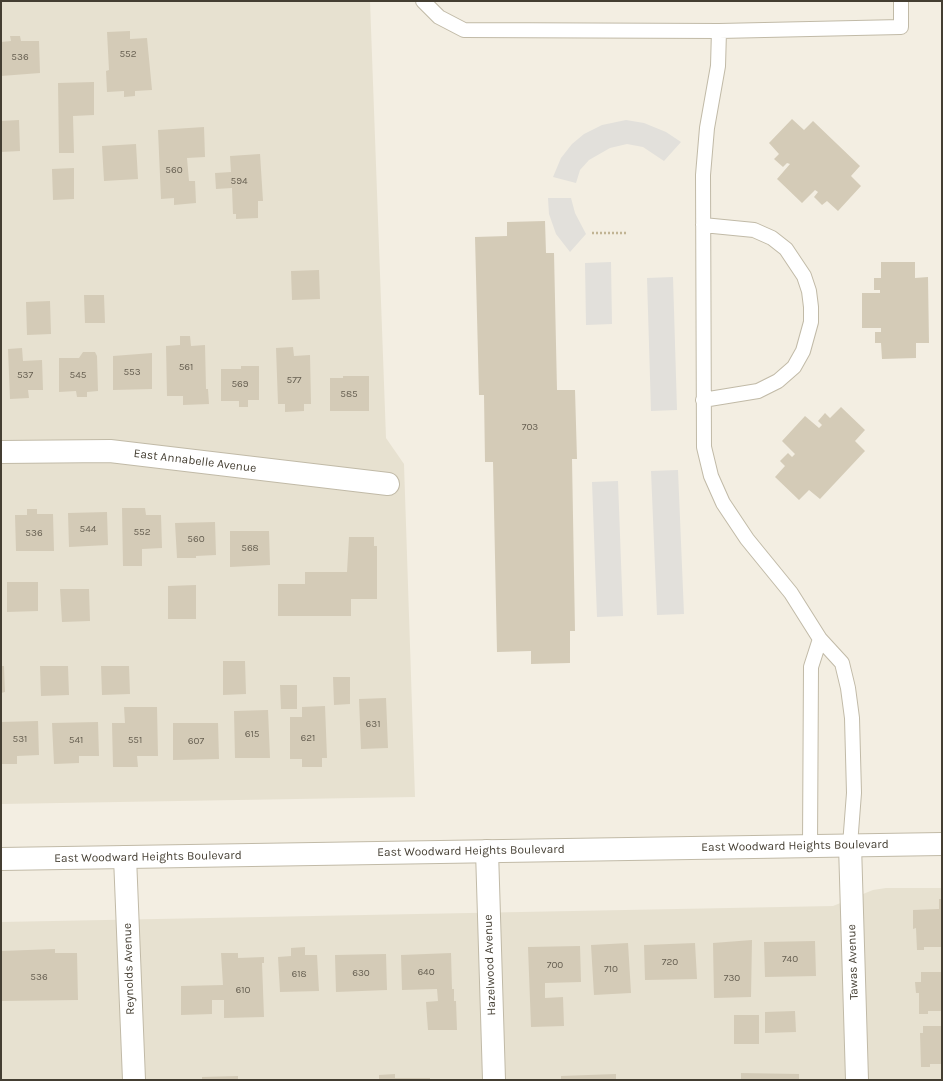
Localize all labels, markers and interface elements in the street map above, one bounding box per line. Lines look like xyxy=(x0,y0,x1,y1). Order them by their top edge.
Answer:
house number: 552 xyxy=(119,48,137,60)
house number: 536 xyxy=(11,51,29,63)
house number: 560 xyxy=(165,164,183,176)
house number: 594 xyxy=(230,175,248,187)
house number: 561 xyxy=(179,361,193,373)
house number: 553 xyxy=(123,366,141,378)
house number: 537 xyxy=(17,369,33,381)
house number: 545 xyxy=(70,369,86,381)
house number: 577 xyxy=(286,374,302,386)
house number: 569 xyxy=(231,378,249,390)
house number: 585 xyxy=(340,388,358,400)
house number: 703 xyxy=(522,421,538,433)
street label: East Annabelle Avenue xyxy=(133,446,257,476)
house number: 544 xyxy=(80,523,96,535)
house number: 552 xyxy=(133,526,151,538)
house number: 536 xyxy=(25,527,43,539)
house number: 560 xyxy=(187,533,205,545)
house number: 568 xyxy=(241,542,259,554)
house number: 631 xyxy=(366,718,380,730)
house number: 615 xyxy=(245,728,259,740)
house number: 621 xyxy=(301,732,315,744)
house number: 531 xyxy=(13,733,27,745)
house number: 541 xyxy=(69,734,83,746)
house number: 551 xyxy=(128,734,142,746)
house number: 607 xyxy=(188,735,204,747)
street label: East Woodward Heights Boulevard xyxy=(701,837,889,855)
street label: East Woodward Heights Boulevard xyxy=(377,842,565,860)
street label: East Woodward Heights Boulevard xyxy=(54,848,242,866)
street label: Hazelwood Avenue xyxy=(481,914,499,1016)
street label: Reynolds Avenue xyxy=(120,923,138,1015)
street label: Tawas Avenue xyxy=(844,924,862,1000)
house number: 740 xyxy=(782,953,798,965)
house number: 720 xyxy=(662,956,678,968)
house number: 700 xyxy=(547,959,563,971)
house number: 710 xyxy=(604,963,618,975)
house number: 640 xyxy=(417,966,435,978)
house number: 630 xyxy=(352,967,370,979)
house number: 618 xyxy=(291,968,307,980)
house number: 536 xyxy=(30,971,48,983)
house number: 730 xyxy=(724,972,740,984)
house number: 610 xyxy=(236,984,250,996)

